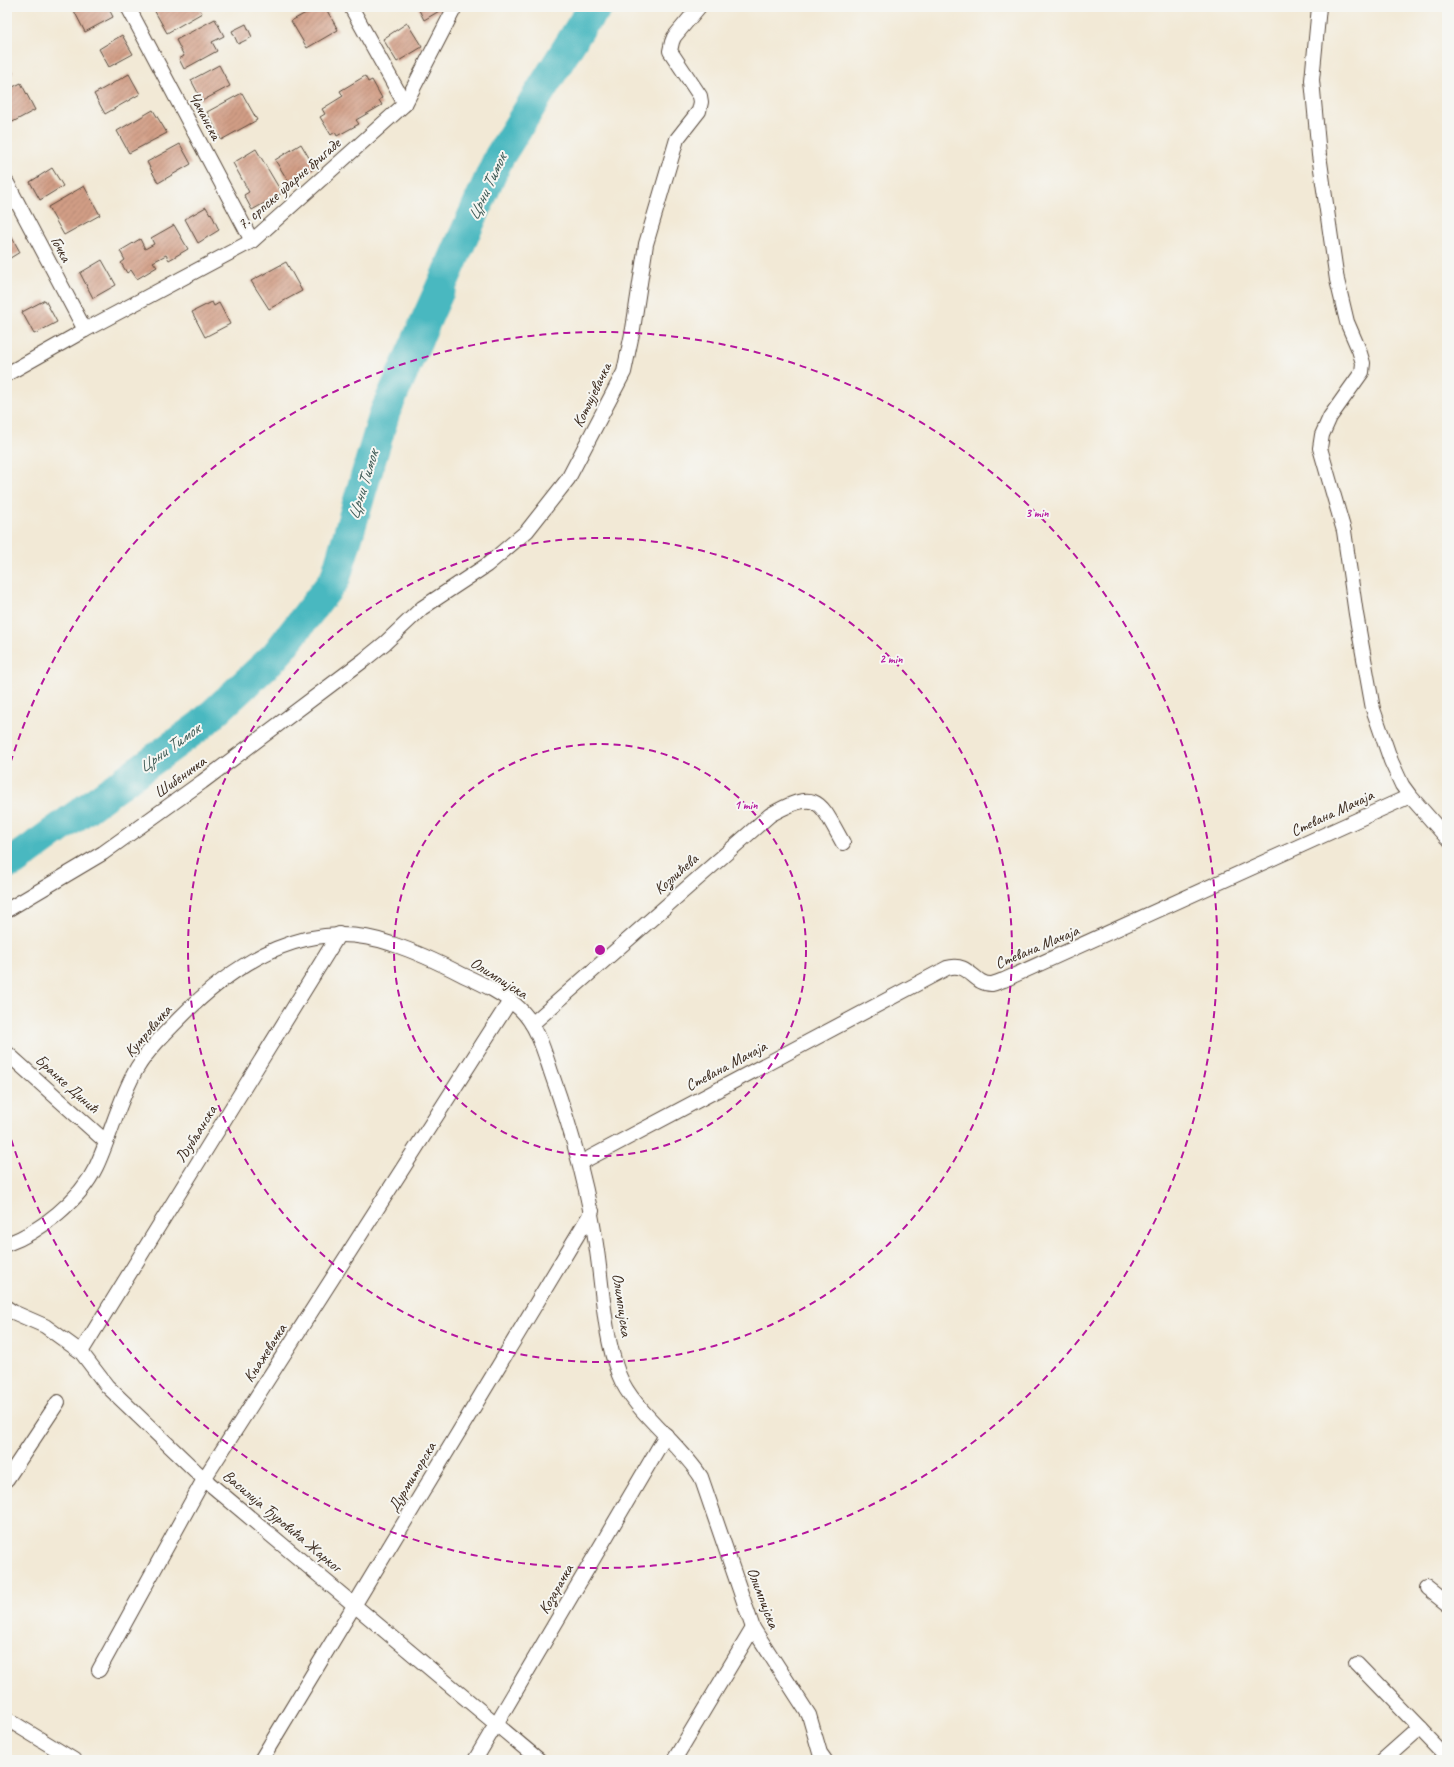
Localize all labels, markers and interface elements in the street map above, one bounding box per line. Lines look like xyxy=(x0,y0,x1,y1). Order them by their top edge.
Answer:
street label: Чачанска xyxy=(184,89,227,145)
street label: 7. српске ударне бригаде xyxy=(233,132,346,234)
water label: Црни Тимок xyxy=(462,147,513,224)
street label: Гочка xyxy=(46,233,77,267)
street label: Котлујевачка xyxy=(568,358,617,430)
water label: Црни Тимок xyxy=(343,444,385,522)
text: 3 min xyxy=(1026,505,1049,521)
text: 2 min xyxy=(880,651,903,667)
water label: Црни Тимок xyxy=(134,716,207,777)
street label: Шибеничка xyxy=(150,751,211,802)
street label: Стевана Мачаја xyxy=(1287,785,1378,841)
text: 1 min xyxy=(735,797,758,813)
street label: Козлићева xyxy=(650,848,703,899)
street label: Стевана Мачаја xyxy=(992,920,1083,974)
centre of rings xyxy=(593,943,607,957)
street label: Олимпијска xyxy=(467,953,532,1004)
street label: Кумровачка xyxy=(120,1000,177,1061)
street label: Стевана Мачаја xyxy=(682,1036,771,1096)
street label: Бранке Динић xyxy=(31,1050,104,1119)
street label: Љубљанска xyxy=(171,1100,222,1166)
street label: Олимпијска xyxy=(608,1272,636,1339)
street label: Књажевачка xyxy=(239,1319,292,1386)
street label: Дурмиторска xyxy=(383,1438,441,1516)
street label: Василија Ђуровића Жарког xyxy=(219,1466,348,1578)
street label: Козарачка xyxy=(534,1560,579,1617)
street label: Олимпијска xyxy=(742,1565,784,1632)

